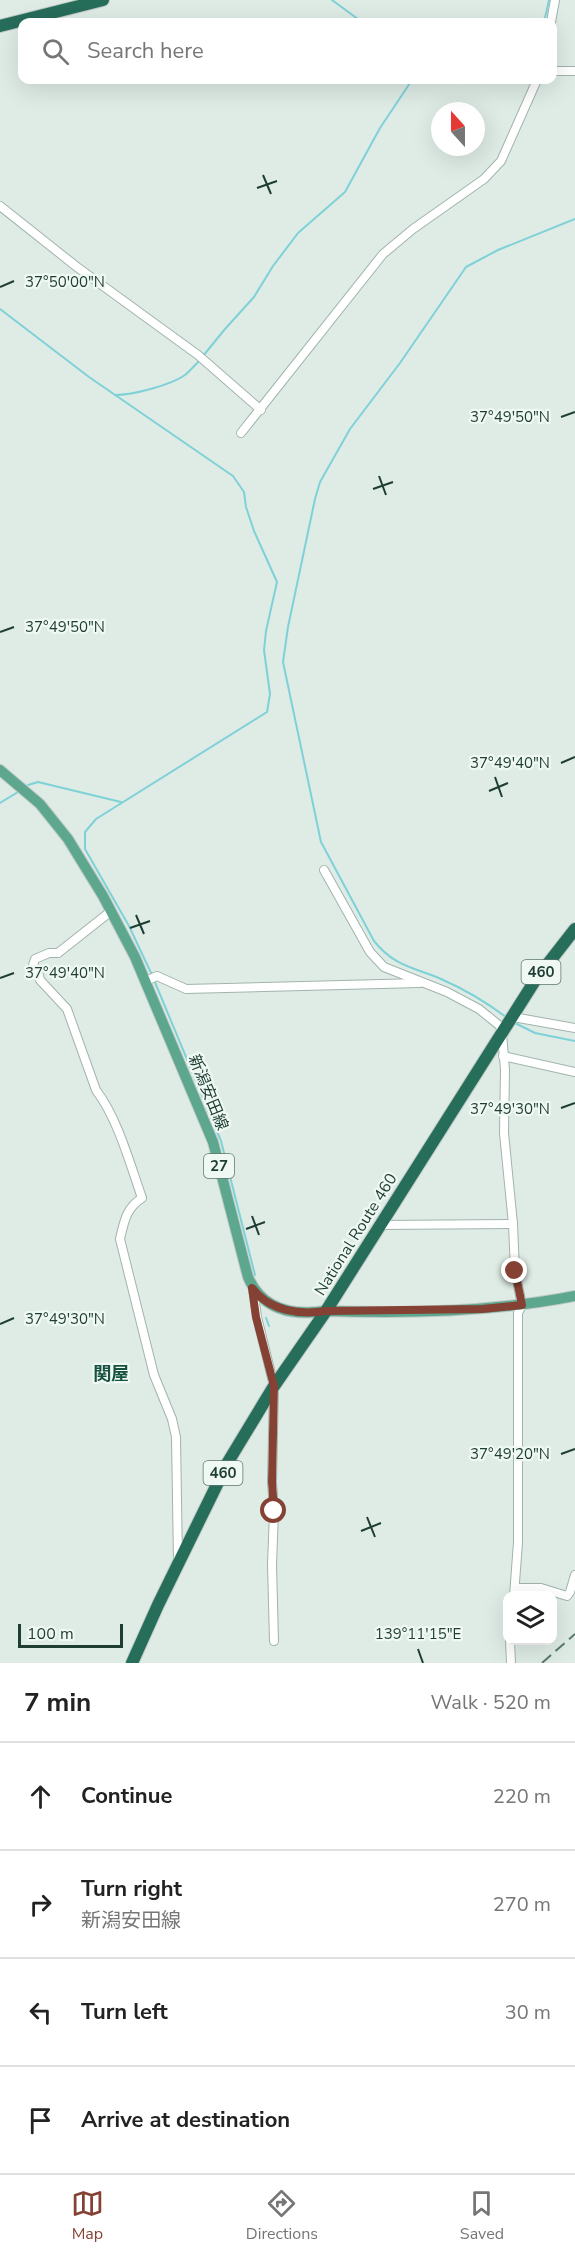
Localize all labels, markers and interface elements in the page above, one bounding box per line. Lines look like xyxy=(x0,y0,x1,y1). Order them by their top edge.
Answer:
search box xyxy=(18,18,557,84)
icon: search xyxy=(39,35,72,68)
text: Search here xyxy=(87,36,204,66)
north arrow xyxy=(431,102,485,156)
text: 37°50'00"N xyxy=(25,272,105,292)
text: 37°49'50"N xyxy=(470,407,550,427)
text: 37°49'50"N xyxy=(25,617,105,637)
text: 37°49'40"N xyxy=(470,753,550,773)
road number: 460 xyxy=(522,960,560,984)
text: 37°49'40"N xyxy=(25,963,105,983)
street label: 新潟安田線 xyxy=(183,1051,233,1134)
text: 37°49'30"N xyxy=(470,1099,550,1119)
road number: 27 xyxy=(204,1154,234,1178)
street label: National Route 460 xyxy=(309,1169,402,1300)
route end xyxy=(501,1257,527,1283)
text: 37°49'30"N xyxy=(25,1309,105,1329)
district label: 関屋 xyxy=(93,1362,129,1386)
text: 37°49'20"N xyxy=(470,1444,550,1464)
road number: 460 xyxy=(204,1461,242,1485)
route start xyxy=(260,1497,286,1523)
map controls xyxy=(503,1591,557,1645)
button: layers xyxy=(503,1591,557,1645)
scale bar xyxy=(18,1621,123,1648)
text: 100 m xyxy=(27,1623,74,1645)
text: 139°11'15"E xyxy=(375,1624,461,1644)
text: 7 min xyxy=(24,1685,91,1720)
text: Walk · 520 m xyxy=(431,1689,551,1716)
icon: ahead xyxy=(24,1780,57,1813)
text: Continue xyxy=(81,1781,172,1811)
text: 220 m xyxy=(493,1783,551,1810)
text: Turn right xyxy=(81,1874,182,1904)
icon: right xyxy=(24,1888,57,1921)
text: 270 m xyxy=(493,1891,551,1918)
text: 新潟安田線 xyxy=(81,1907,181,1934)
icon: left xyxy=(24,1996,57,2029)
text: Turn left xyxy=(81,1997,168,2027)
text: 30 m xyxy=(505,1999,551,2026)
icon: arrive xyxy=(24,2104,57,2137)
text: Arrive at destination xyxy=(81,2105,290,2135)
tab: Map xyxy=(71,2187,104,2245)
tab: Directions xyxy=(246,2187,318,2245)
tab: Saved xyxy=(460,2187,504,2245)

